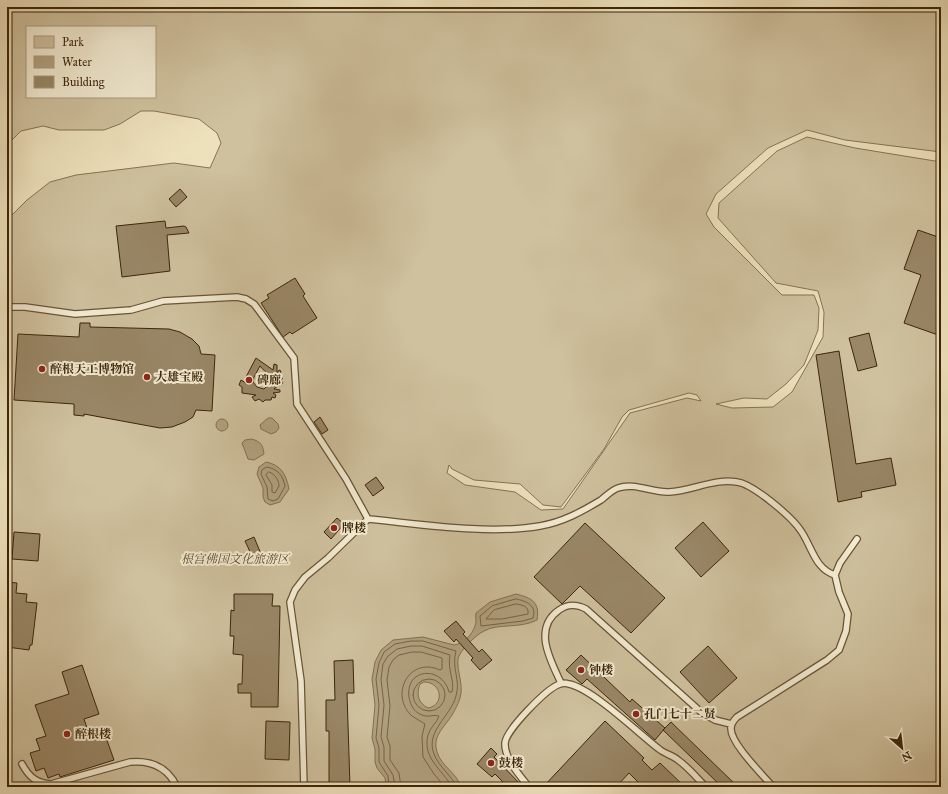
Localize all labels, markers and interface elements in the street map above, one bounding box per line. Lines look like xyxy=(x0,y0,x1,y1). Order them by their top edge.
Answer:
legend xyxy=(26,26,156,98)
text: Park xyxy=(62,35,84,49)
text: Water xyxy=(62,55,92,69)
text: Building xyxy=(62,75,105,90)
place label: 醉根天工博物馆 xyxy=(50,362,134,376)
marker: 醉根天工博物馆 xyxy=(37,364,47,374)
place label: 大雄宝殿 xyxy=(155,370,204,384)
marker: 大雄宝殿 xyxy=(142,372,152,382)
place label: 碑廊 xyxy=(257,373,281,387)
marker: 碑廊 xyxy=(244,375,254,385)
place label: 牌楼 xyxy=(342,521,366,535)
marker: 牌楼 xyxy=(329,523,339,533)
park label: 根宫佛国文化旅游区 xyxy=(181,552,291,566)
place label: 钟楼 xyxy=(589,663,613,677)
marker: 钟楼 xyxy=(576,665,586,675)
place label: 孔门七十二贤 xyxy=(644,707,716,721)
marker: 孔门七十二贤 xyxy=(631,709,641,719)
place label: 醉根楼 xyxy=(75,727,111,741)
north arrow xyxy=(882,728,922,768)
marker: 醉根楼 xyxy=(62,729,72,739)
text: N xyxy=(899,748,914,765)
place label: 鼓楼 xyxy=(499,756,523,770)
marker: 鼓楼 xyxy=(486,758,496,768)

